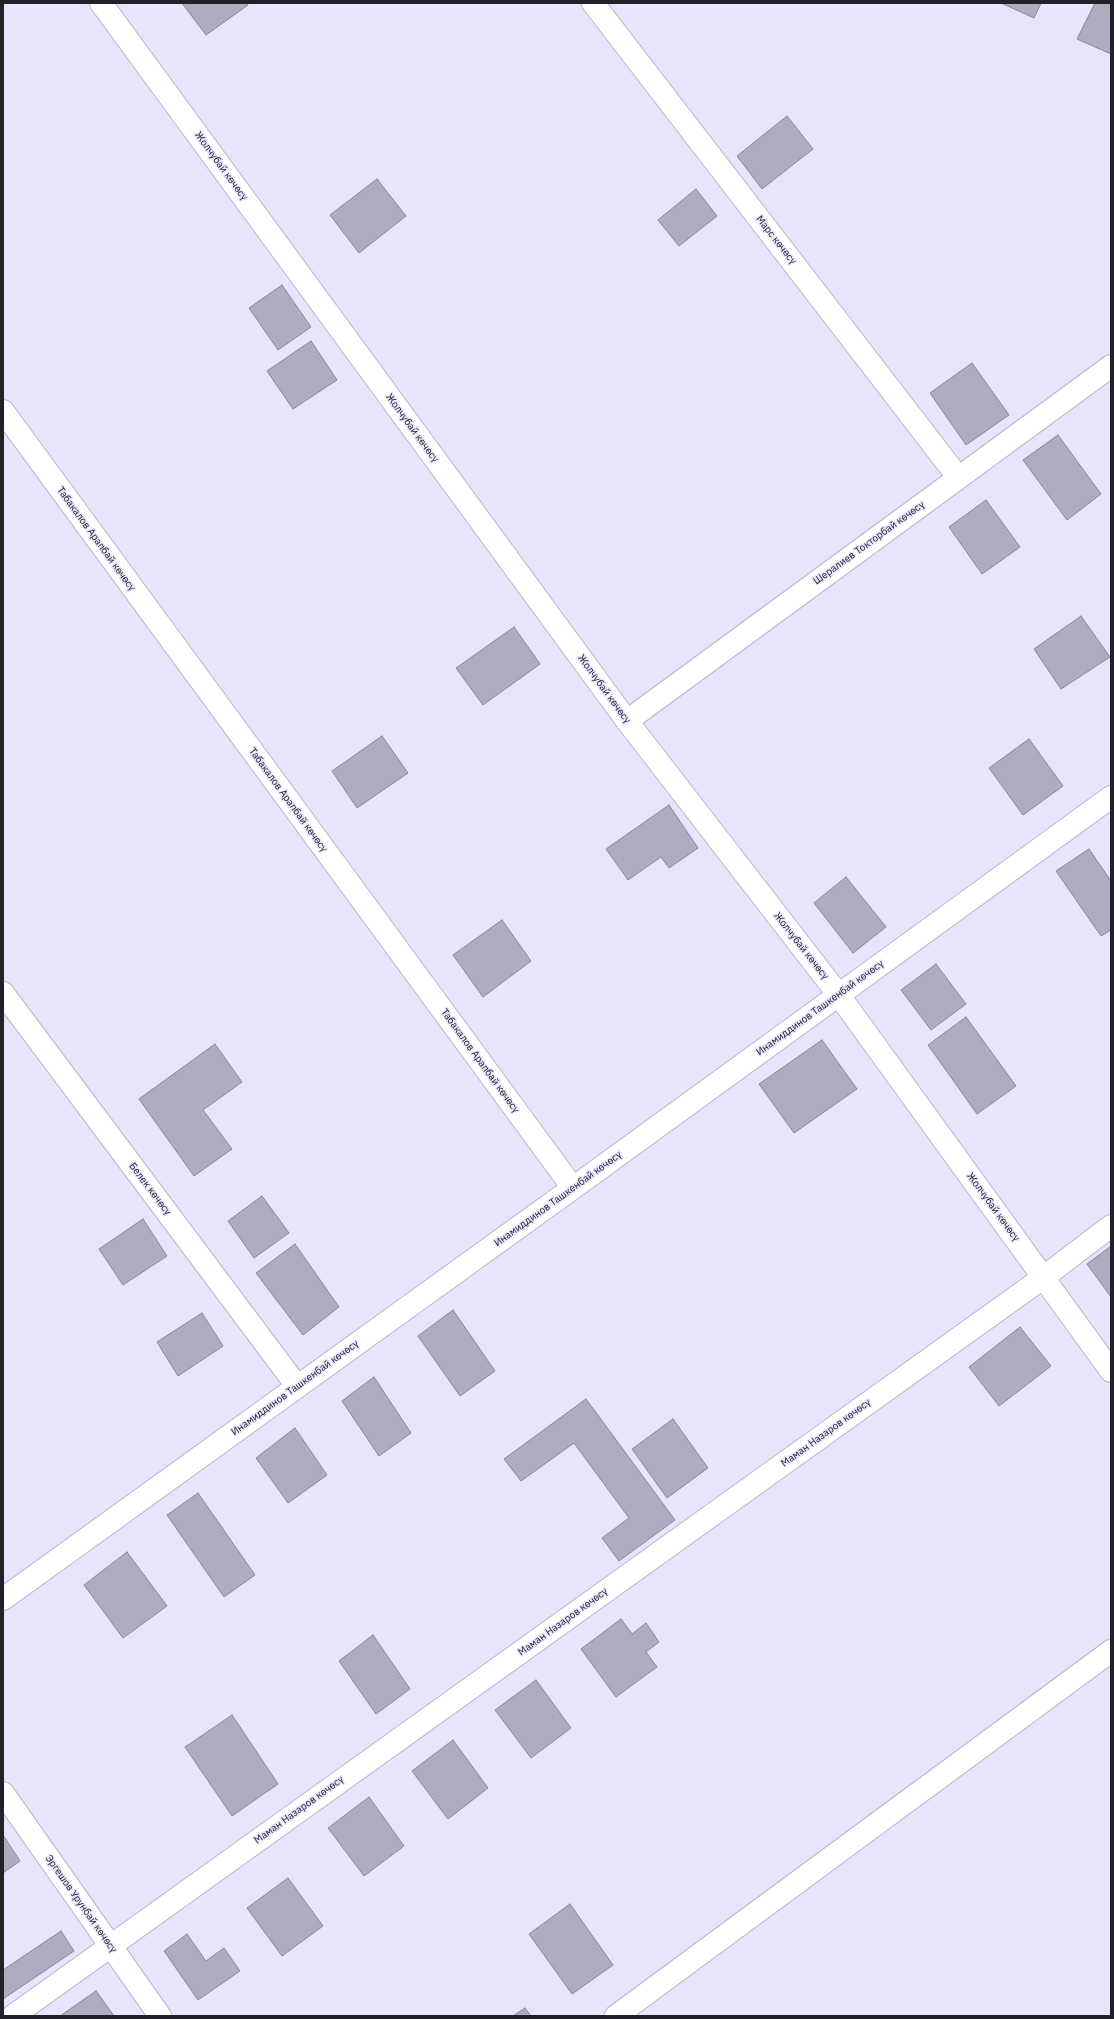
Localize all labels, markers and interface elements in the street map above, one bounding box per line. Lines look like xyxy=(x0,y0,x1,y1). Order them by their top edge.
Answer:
street label: Жолчубай көчөсү xyxy=(192,129,250,203)
street label: Марс көчөсү xyxy=(753,213,799,267)
street label: Жолчубай көчөсү xyxy=(383,391,441,465)
street label: Табакалов Арапбай көчөсү xyxy=(54,485,138,593)
street label: Шералиев Токторбай көчөсү xyxy=(811,499,927,587)
street label: Жолчубай көчөсү xyxy=(575,652,633,726)
street label: Табакалов Арапбай көчөсү xyxy=(246,746,330,854)
street label: Жолчубай көчөсү xyxy=(771,910,831,982)
street label: Инамиддинов Ташкенбай көчөсү xyxy=(754,958,886,1058)
street label: Табакалов Арапбай көчөсү xyxy=(438,1007,522,1115)
street label: Инамиддинов Ташкенбай көчөсү xyxy=(492,1149,624,1249)
street label: Белек көчөсү xyxy=(126,1160,174,1218)
street label: Жолчубай көчөсү xyxy=(964,1170,1022,1244)
street label: Инамиддинов Ташкенбай көчөсү xyxy=(229,1338,361,1438)
street label: Маман Назаров көчөсү xyxy=(779,1396,873,1470)
street label: Маман Назаров көчөсү xyxy=(516,1585,610,1659)
street label: Маман Назаров көчөсү xyxy=(252,1773,346,1847)
street label: Эргешов Урунбай көчөсү xyxy=(43,1853,119,1955)

